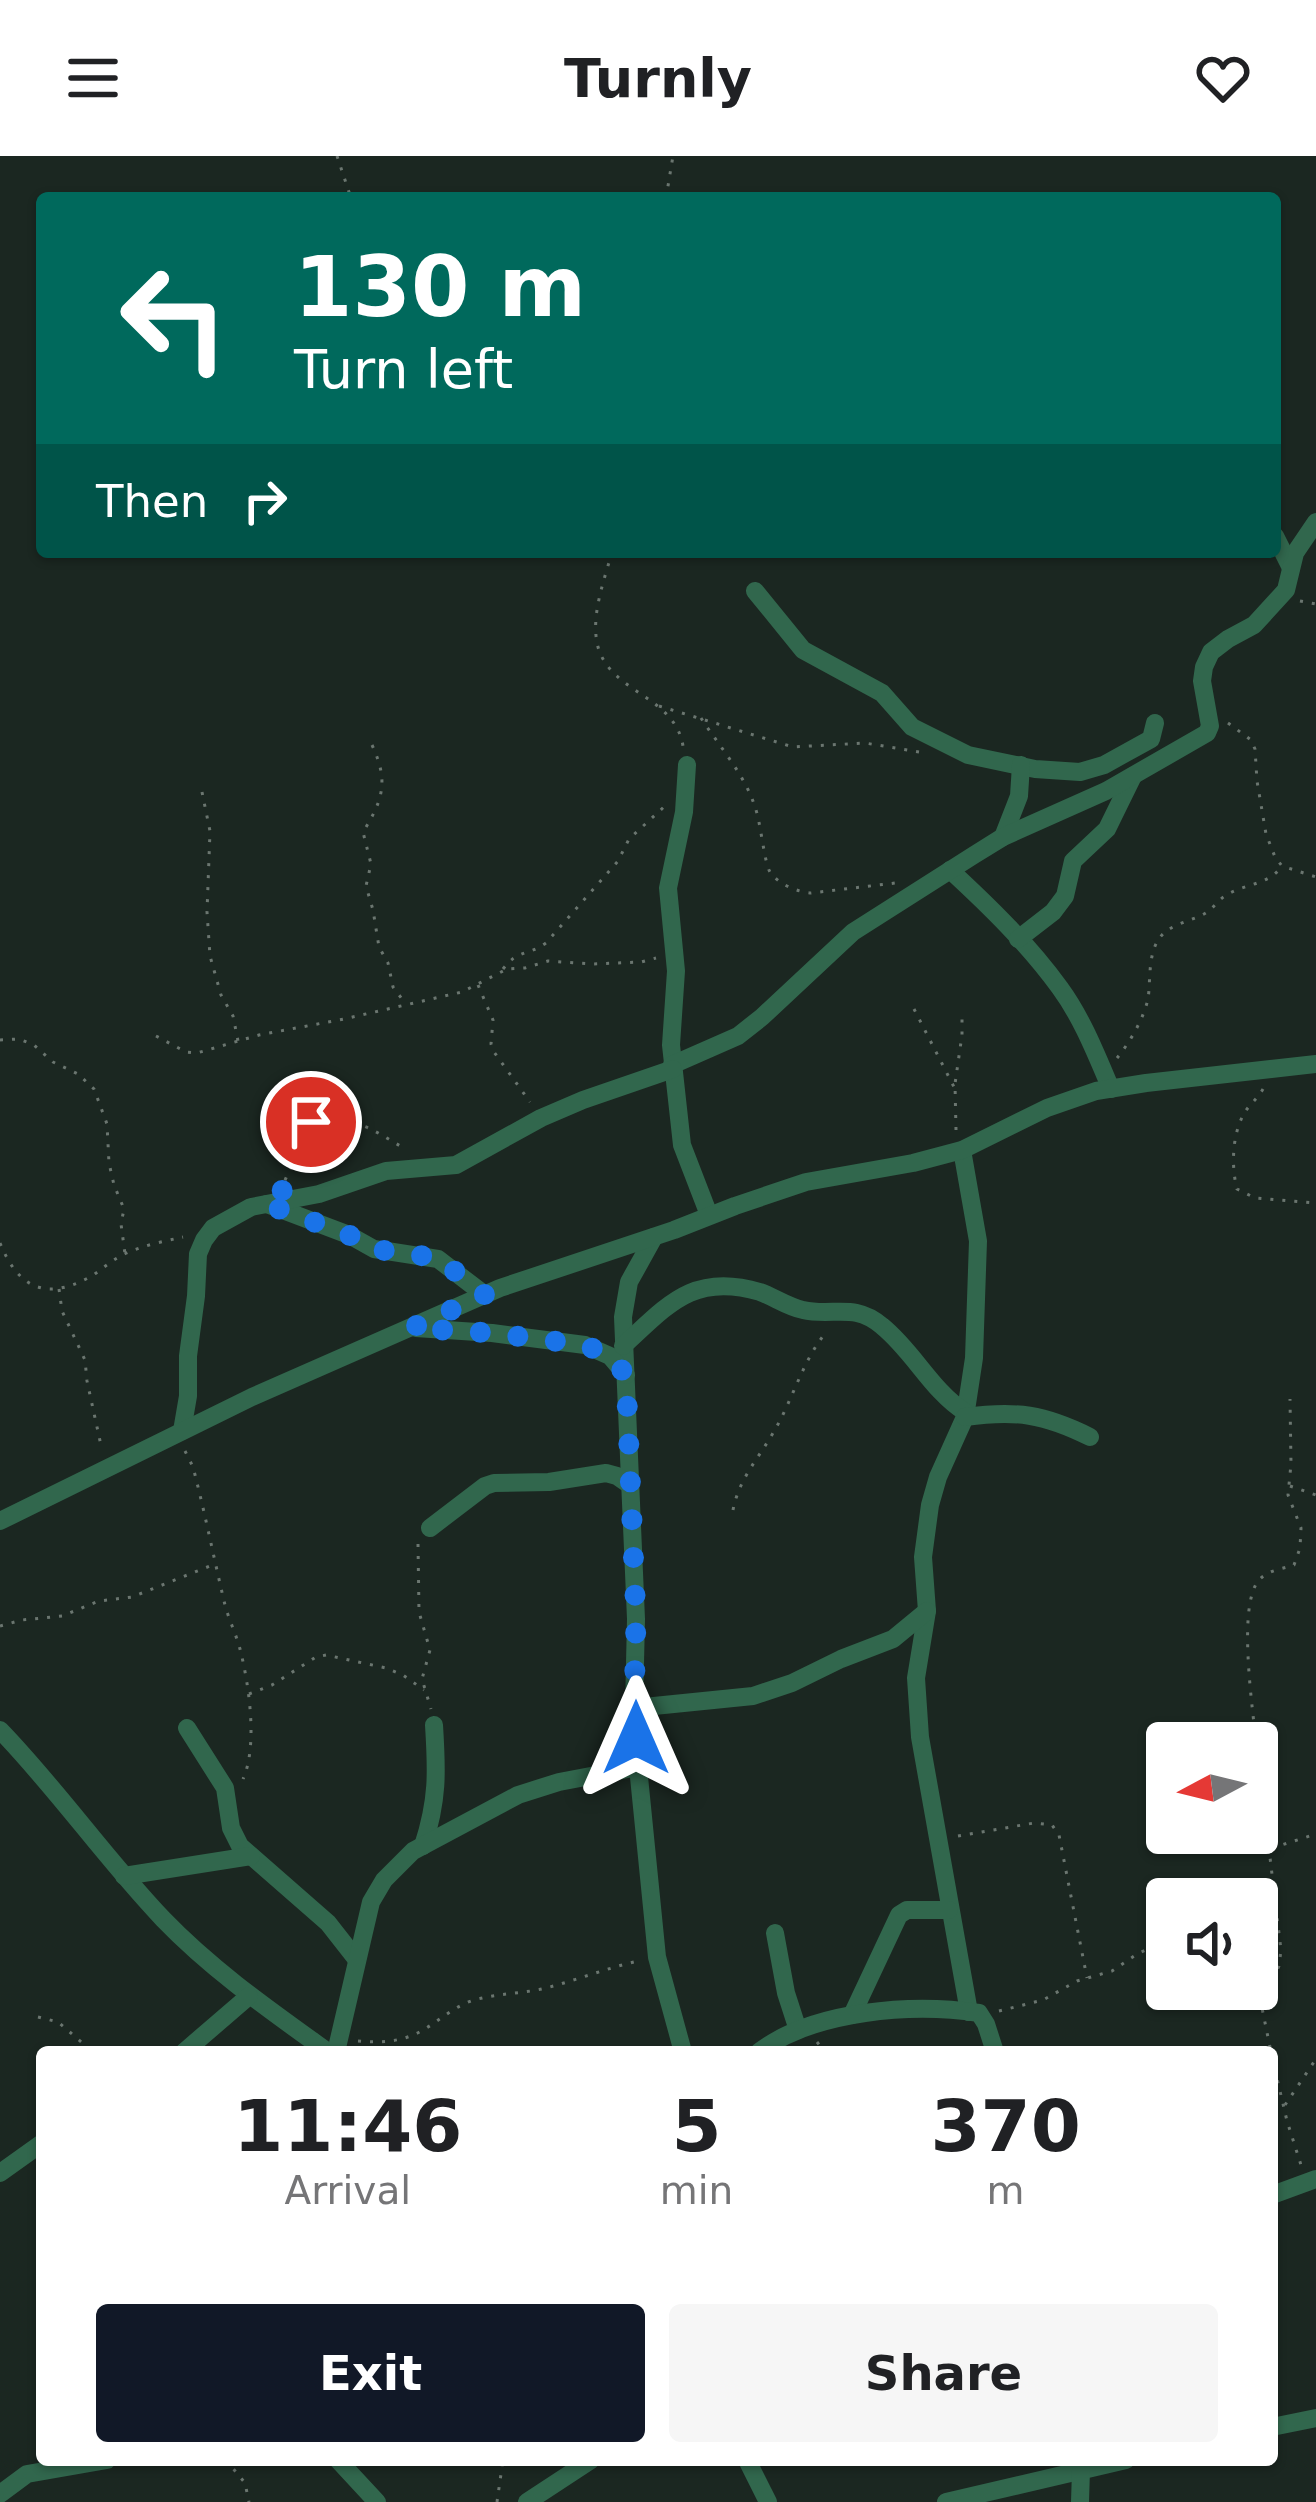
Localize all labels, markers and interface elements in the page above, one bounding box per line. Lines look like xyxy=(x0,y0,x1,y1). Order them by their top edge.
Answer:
icon: menu xyxy=(60,45,126,111)
icon: heart xyxy=(1190,45,1256,111)
text: Turnly xyxy=(564,47,752,110)
text: 130 m xyxy=(294,238,586,336)
icon: left xyxy=(96,240,252,396)
text: Turn left xyxy=(294,338,513,401)
icon: right xyxy=(232,468,298,534)
text: Then xyxy=(96,475,208,528)
pin xyxy=(260,1071,362,1173)
icon: arrive xyxy=(278,1089,344,1155)
position arrow xyxy=(573,1675,699,1801)
north arrow xyxy=(1146,1722,1278,1854)
map controls xyxy=(1146,1722,1278,2010)
button: sound xyxy=(1146,1878,1278,2010)
text: 11:46 xyxy=(233,2084,462,2168)
text: 5 xyxy=(671,2084,721,2168)
text: 370 xyxy=(930,2084,1081,2168)
text: Arrival xyxy=(284,2168,411,2213)
text: min xyxy=(660,2168,733,2213)
text: m xyxy=(987,2168,1025,2213)
button: Exit xyxy=(96,2304,645,2442)
button: Share xyxy=(669,2304,1218,2442)

